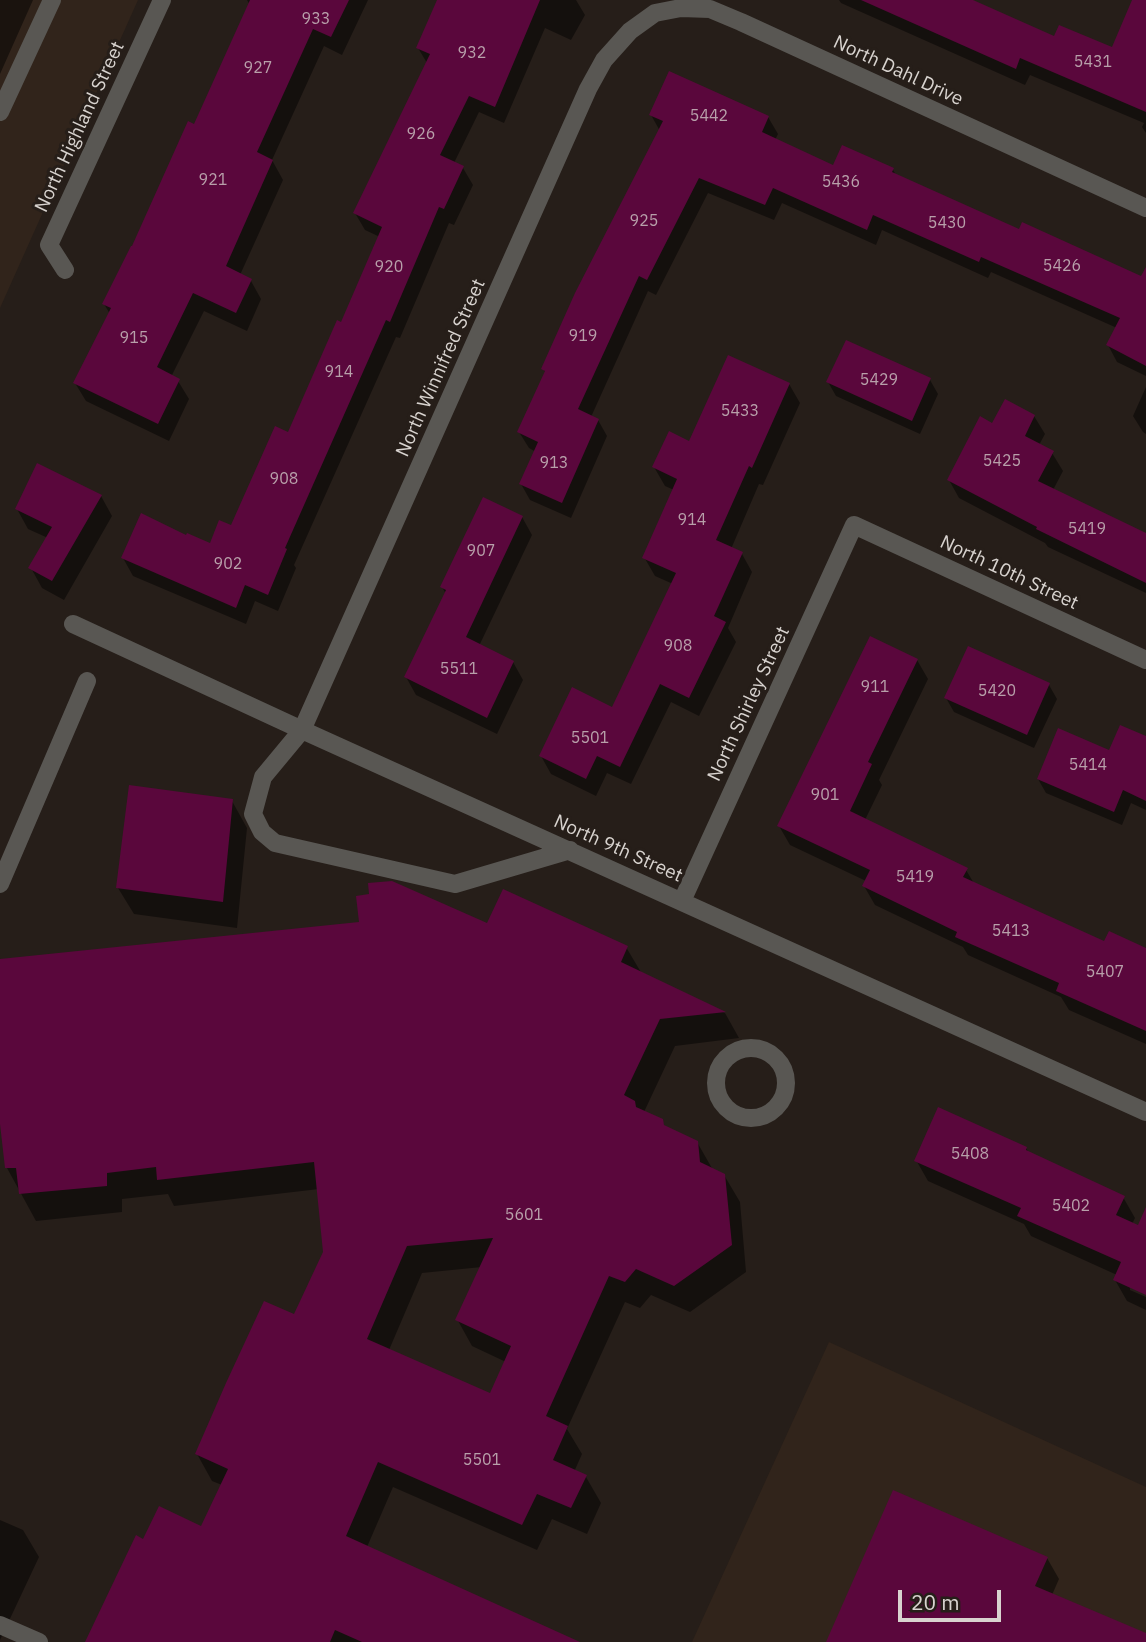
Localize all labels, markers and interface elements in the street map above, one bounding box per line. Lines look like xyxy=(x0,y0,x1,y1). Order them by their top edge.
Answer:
house number: 933 xyxy=(302,9,330,29)
street label: North Dahl Drive xyxy=(830,31,966,111)
street label: North Highland Street xyxy=(30,38,130,216)
house number: 932 xyxy=(458,43,486,63)
house number: 5431 xyxy=(1074,52,1112,72)
house number: 927 xyxy=(244,58,272,78)
house number: 5442 xyxy=(690,106,728,126)
house number: 926 xyxy=(407,124,435,144)
house number: 921 xyxy=(199,170,227,190)
house number: 5436 xyxy=(822,172,860,192)
house number: 925 xyxy=(630,211,658,231)
house number: 5430 xyxy=(928,213,966,233)
house number: 5426 xyxy=(1043,256,1081,276)
house number: 920 xyxy=(375,257,403,277)
street label: North Winnifred Street xyxy=(392,276,490,460)
house number: 919 xyxy=(569,326,597,346)
house number: 915 xyxy=(120,328,148,348)
house number: 914 xyxy=(325,362,353,382)
house number: 5429 xyxy=(860,370,898,390)
house number: 5433 xyxy=(721,401,759,421)
house number: 5425 xyxy=(983,451,1021,471)
house number: 913 xyxy=(540,453,568,473)
house number: 908 xyxy=(270,469,298,489)
house number: 914 xyxy=(678,510,706,530)
house number: 5419 xyxy=(1068,519,1106,539)
street label: North 10th Street xyxy=(936,531,1082,615)
house number: 907 xyxy=(467,541,495,561)
house number: 902 xyxy=(214,554,242,574)
street label: North Shirley Street xyxy=(703,623,795,785)
house number: 908 xyxy=(664,636,692,656)
house number: 5511 xyxy=(440,659,478,679)
house number: 911 xyxy=(861,677,889,697)
house number: 5420 xyxy=(978,681,1016,701)
house number: 5501 xyxy=(571,728,609,748)
house number: 5414 xyxy=(1069,755,1107,775)
house number: 901 xyxy=(811,785,839,805)
street label: North 9th Street xyxy=(550,810,686,888)
house number: 5419 xyxy=(896,867,934,887)
house number: 5413 xyxy=(992,921,1030,941)
house number: 5407 xyxy=(1086,962,1124,982)
house number: 5408 xyxy=(951,1144,989,1164)
house number: 5402 xyxy=(1052,1196,1090,1216)
house number: 5601 xyxy=(505,1205,543,1225)
house number: 5501 xyxy=(463,1450,501,1470)
scale bar xyxy=(901,1576,1004,1620)
text: 20 m xyxy=(911,1588,960,1616)

